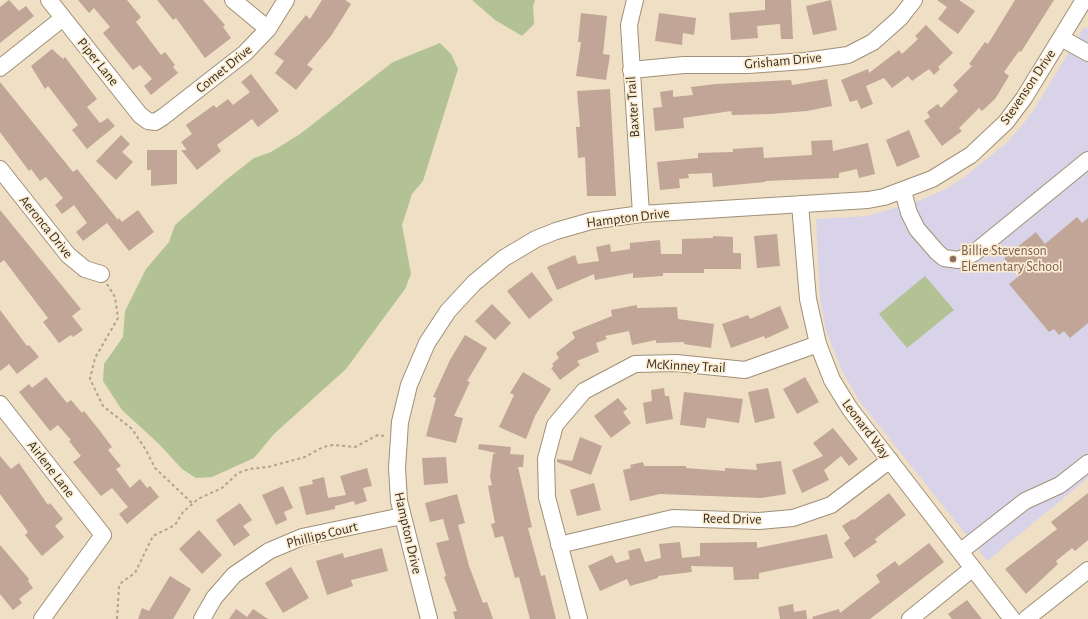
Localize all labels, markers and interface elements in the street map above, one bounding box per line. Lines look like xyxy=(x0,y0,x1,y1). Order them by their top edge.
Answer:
street label: Piper Lane xyxy=(74,35,122,89)
street label: Comet Drive xyxy=(193,41,255,97)
street label: Stevenson Drive xyxy=(997,46,1059,128)
street label: Grisham Drive xyxy=(744,49,822,73)
street label: Baxter Trail xyxy=(622,76,644,138)
street label: Aeronca Drive xyxy=(16,192,76,262)
street label: Hampton Drive xyxy=(585,205,671,231)
place label: Billie Stevenson Elementary School xyxy=(961,243,1062,276)
marker: Billie Stevenson Elementary School xyxy=(948,254,958,264)
street label: McKinney Trail xyxy=(646,356,726,376)
street label: Leonard Way xyxy=(838,396,894,462)
street label: Airlene Lane xyxy=(24,437,78,501)
street label: Hampton Drive xyxy=(390,490,426,576)
street label: Reed Drive xyxy=(702,510,762,528)
street label: Phillips Court xyxy=(285,518,359,552)

